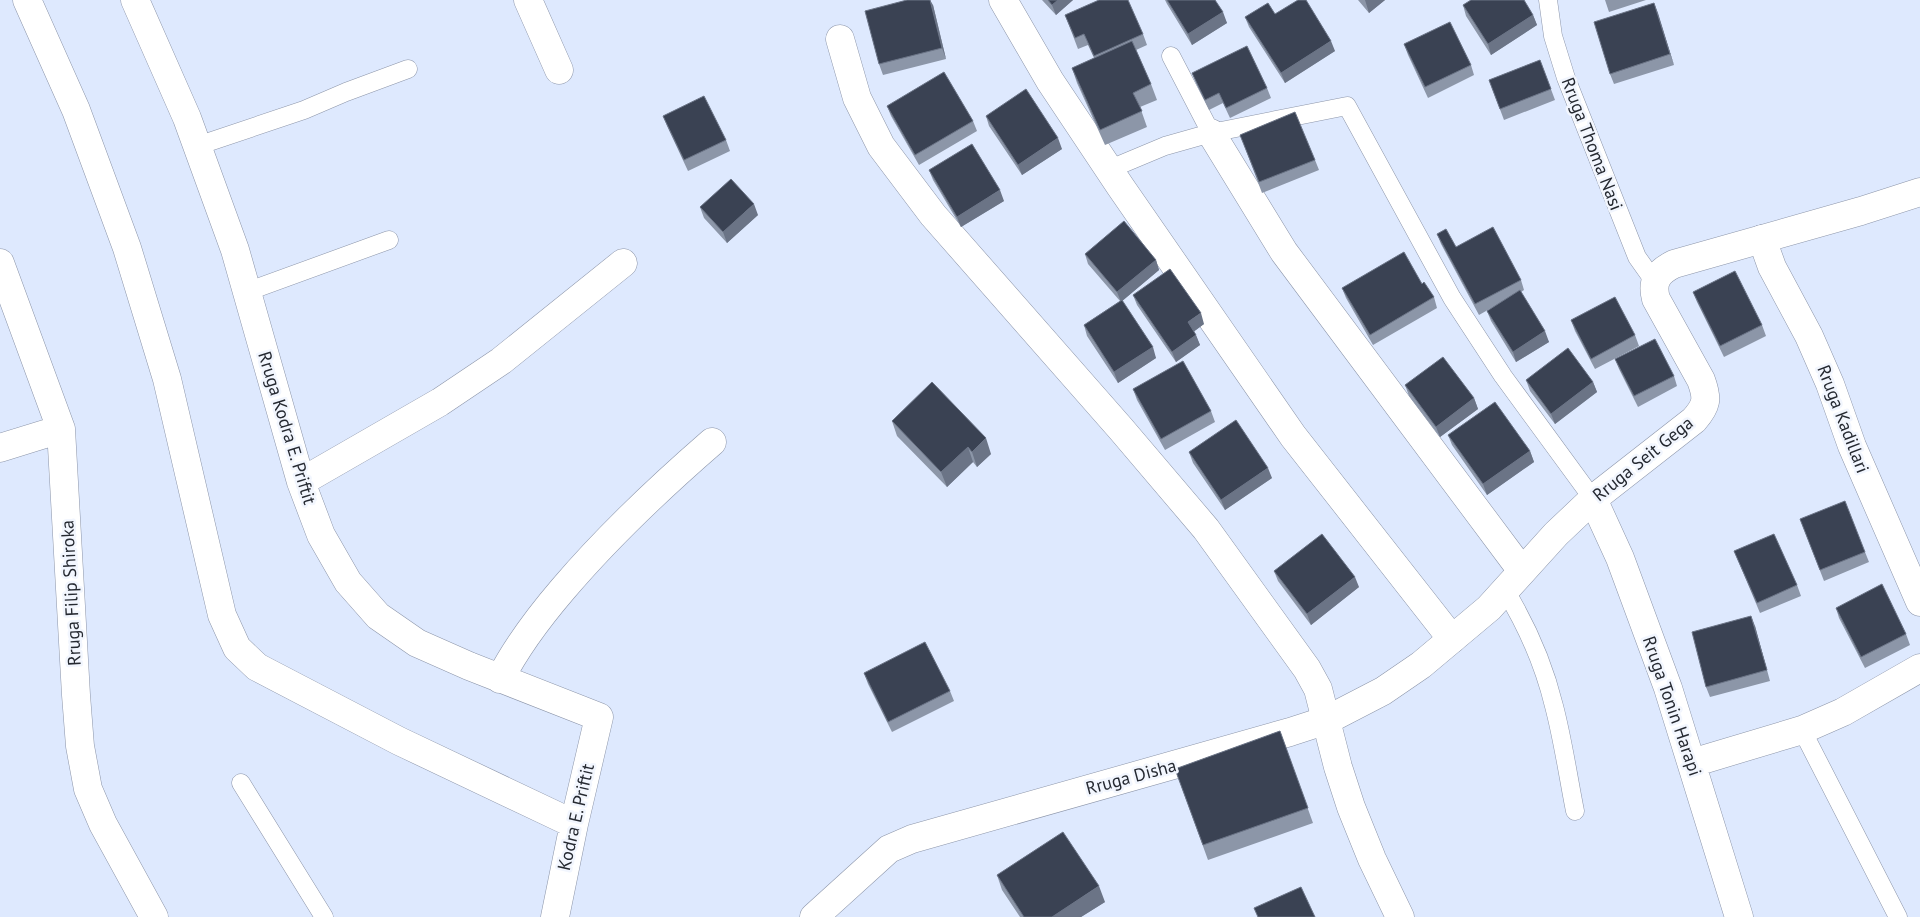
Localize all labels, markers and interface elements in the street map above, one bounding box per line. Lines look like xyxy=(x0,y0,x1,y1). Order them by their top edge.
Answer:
street label: Rruga Thoma Nasi xyxy=(1557,74,1628,214)
street label: Rruga Kodra E. Priftit xyxy=(253,349,322,507)
street label: Rruga Kadillari xyxy=(1812,361,1875,476)
street label: Rruga Seit Gega xyxy=(1588,411,1698,506)
street label: Rruga Filip Shiroka xyxy=(55,519,86,667)
street label: Rruga Tonin Harapi xyxy=(1638,633,1707,779)
street label: Rruga Disha xyxy=(1083,753,1179,800)
street label: Kodra E. Priftit xyxy=(552,761,599,873)

